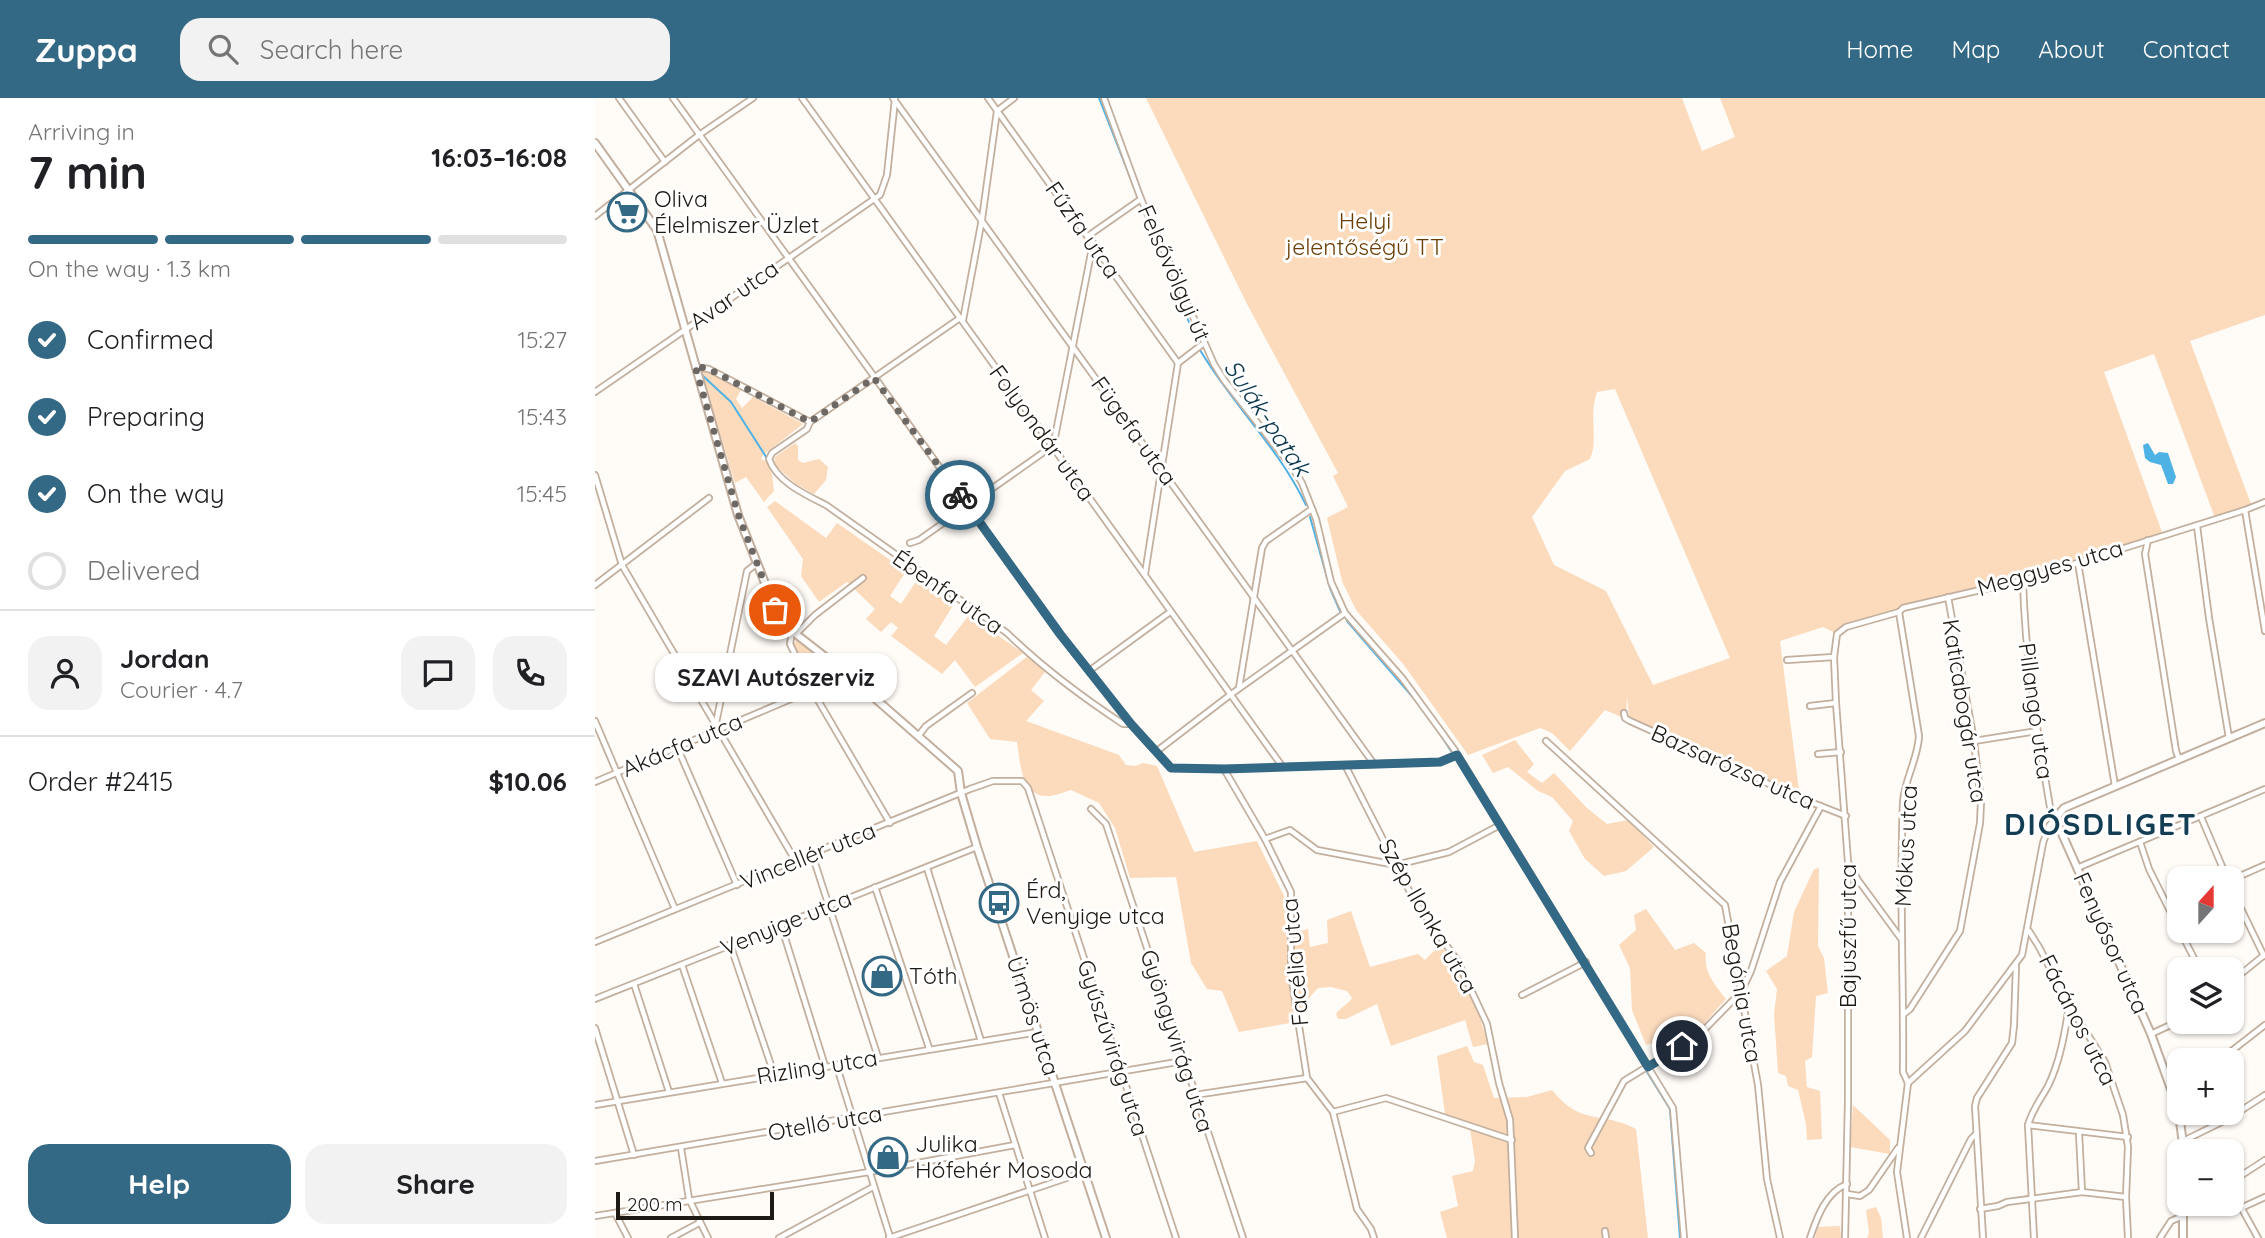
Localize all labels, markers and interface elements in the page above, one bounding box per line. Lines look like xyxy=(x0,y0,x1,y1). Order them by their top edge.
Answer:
search box xyxy=(180,18,670,81)
text: Zuppa xyxy=(35,29,138,70)
icon: search xyxy=(204,30,242,68)
text: Search here xyxy=(260,33,403,66)
text: Home xyxy=(1846,34,1913,64)
text: Map xyxy=(1951,34,2000,64)
text: About xyxy=(2038,34,2105,64)
text: Contact xyxy=(2143,34,2230,64)
text: Arriving in xyxy=(28,117,135,146)
text: 16:03–16:08 xyxy=(431,141,567,174)
text: 7 min xyxy=(28,143,147,201)
street label: Fűzfa utca xyxy=(1039,176,1127,284)
place label: Oliva Élelmiszer Üzlet xyxy=(654,184,819,239)
supermarket icon: Oliva Élelmiszer Üzlet xyxy=(606,191,648,233)
street label: Felsővölgyi út xyxy=(1131,200,1218,346)
park label: Helyi jelentőségű TT xyxy=(1285,206,1444,261)
street label: Avar utca xyxy=(684,253,784,336)
text: On the way · 1.3 km xyxy=(28,254,231,283)
icon: check xyxy=(28,321,66,359)
text: Confirmed xyxy=(87,323,214,356)
text: 15:27 xyxy=(518,325,567,354)
water label: Sulák-patak xyxy=(1218,354,1319,483)
street label: Folyondár utca xyxy=(983,359,1102,506)
street label: Fügefa utca xyxy=(1085,371,1184,491)
icon: check xyxy=(28,398,66,436)
text: Preparing xyxy=(87,400,205,433)
text: 15:43 xyxy=(517,402,567,431)
courier xyxy=(925,460,995,530)
icon: check xyxy=(28,475,66,513)
icon: bike xyxy=(941,476,979,514)
text: On the way xyxy=(87,477,225,510)
text: 15:45 xyxy=(517,479,567,508)
street label: Meggyes utca xyxy=(1974,533,2126,602)
street label: Ébenfa utca xyxy=(887,543,1009,640)
text: Delivered xyxy=(87,554,200,587)
pin xyxy=(745,580,805,640)
icon: bag xyxy=(756,591,794,629)
street label: Katicabogár utca xyxy=(1937,617,1994,805)
button: person xyxy=(28,636,102,710)
button: chat xyxy=(401,636,475,710)
button: phone xyxy=(493,636,567,710)
street label: Pillangó utca xyxy=(2013,641,2060,781)
text: Jordan xyxy=(120,642,209,675)
callout: SZAVI Autószerviz xyxy=(654,652,896,701)
text: SZAVI Autószerviz xyxy=(677,663,875,692)
text: Courier · 4.7 xyxy=(120,675,243,704)
street label: Akácfa utca xyxy=(617,706,746,783)
street label: Bazsarózsa utca xyxy=(1647,717,1820,816)
text: Order #2415 xyxy=(28,765,173,798)
text: $10.06 xyxy=(489,765,567,798)
street label: Mókus utca xyxy=(1888,784,1923,908)
district label: DIÓSDLIGET xyxy=(2004,805,2198,843)
street label: Vincellér utca xyxy=(736,815,880,896)
street label: Szép Ilonka utca xyxy=(1372,833,1484,998)
street label: Bajuszfű utca xyxy=(1833,864,1862,1008)
north arrow xyxy=(2167,866,2243,943)
map controls xyxy=(2167,866,2244,1216)
street label: Fenyősor utca xyxy=(2067,867,2156,1018)
place label: Érd, Venyige utca xyxy=(1026,875,1165,930)
bus stop icon: Érd, Venyige utca xyxy=(978,882,1020,924)
street label: Venyige utca xyxy=(716,883,856,962)
street label: Facélia utca xyxy=(1274,897,1315,1027)
street label: Begónia utca xyxy=(1716,921,1769,1065)
street label: Gyöngyvirág utca xyxy=(1134,946,1221,1136)
street label: Fácános utca xyxy=(2033,949,2124,1090)
street label: Ürmös utca xyxy=(1001,952,1066,1079)
shop icon: Tóth xyxy=(861,955,903,997)
street label: Gyűszűvirág utca xyxy=(1071,956,1156,1140)
button: layers xyxy=(2167,957,2244,1034)
place label: Tóth xyxy=(909,961,958,990)
pin xyxy=(1652,1016,1712,1076)
icon: home xyxy=(1663,1027,1701,1065)
street label: Rizling utca xyxy=(754,1043,879,1090)
button: + xyxy=(2167,1048,2244,1125)
street label: Otelló utca xyxy=(765,1098,884,1147)
place label: Julika Hófehér Mosoda xyxy=(915,1129,1093,1184)
shop icon: Julika Hófehér Mosoda xyxy=(867,1136,909,1178)
button: − xyxy=(2167,1139,2244,1216)
button: Help xyxy=(28,1144,291,1224)
button: Share xyxy=(305,1144,567,1224)
scale bar xyxy=(616,1189,773,1221)
text: 200 m xyxy=(627,1192,683,1216)

